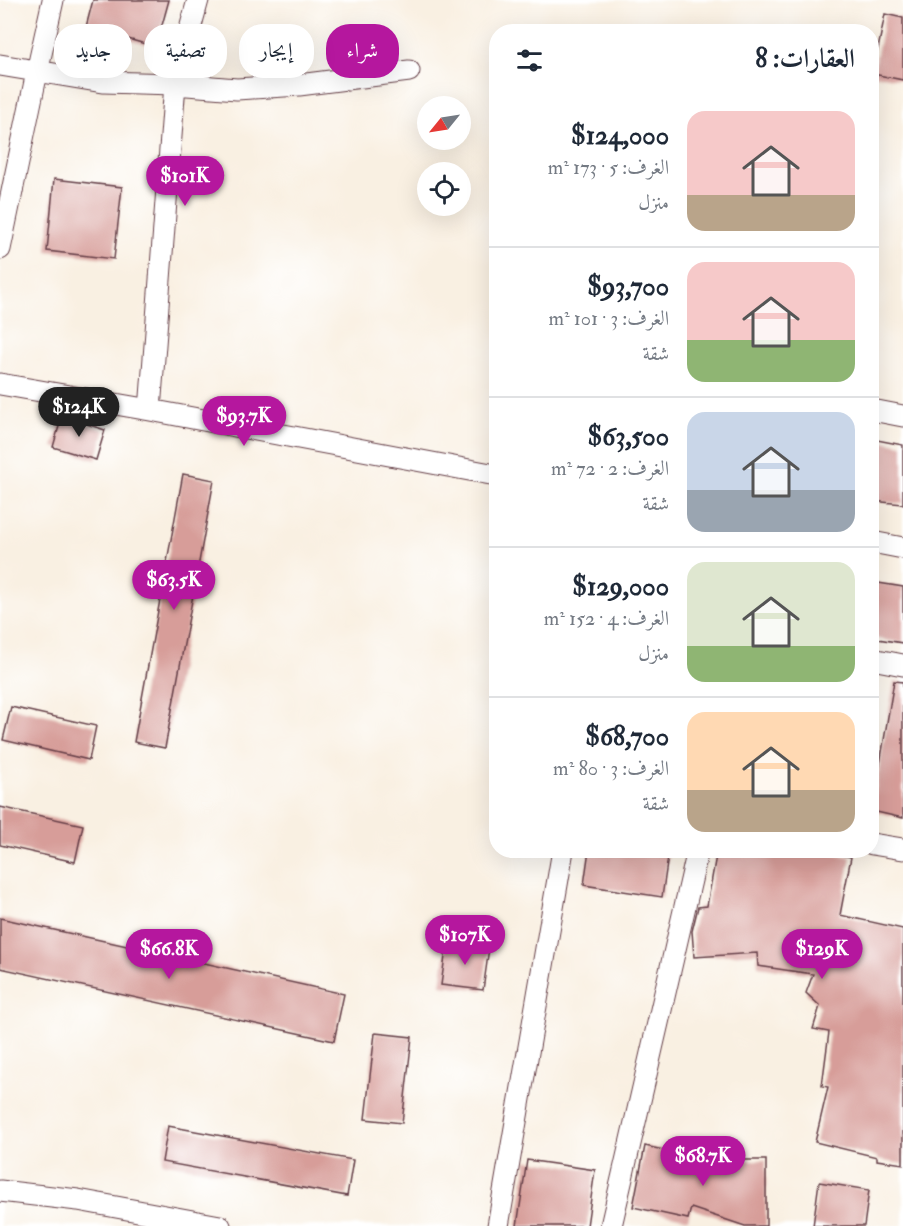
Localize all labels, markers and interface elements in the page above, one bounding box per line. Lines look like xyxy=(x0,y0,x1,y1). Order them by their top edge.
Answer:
chip: جديد xyxy=(54,24,132,78)
chip: تصفية xyxy=(144,24,227,78)
chip: إيجار xyxy=(239,24,314,78)
chip: شراء xyxy=(326,24,399,78)
text: العقارات: 8 xyxy=(755,43,855,75)
icon: filters xyxy=(513,44,546,77)
north arrow xyxy=(417,96,471,150)
map controls xyxy=(417,96,471,216)
text: $124,000 xyxy=(571,120,669,152)
icon: home xyxy=(735,135,807,207)
text: الغرف: 5 · 173 m² xyxy=(548,155,669,180)
pin: $101K xyxy=(143,156,227,207)
button: locate xyxy=(417,162,471,216)
text: $101K xyxy=(160,163,210,188)
text: منزل xyxy=(638,190,669,215)
text: $93,700 xyxy=(587,271,669,303)
icon: home xyxy=(735,286,807,358)
text: الغرف: 3 · 101 m² xyxy=(548,306,669,331)
text: شقة xyxy=(643,341,669,366)
pin: $124K xyxy=(37,387,121,438)
text: $124K xyxy=(52,394,106,419)
pin: $93.7K xyxy=(195,396,293,447)
text: $93.7K xyxy=(216,403,272,428)
text: $63,500 xyxy=(588,421,669,453)
icon: home xyxy=(735,436,807,508)
text: الغرف: 2 · 72 m² xyxy=(551,456,669,481)
text: شقة xyxy=(643,491,669,516)
pin: $63.5K xyxy=(125,560,223,611)
text: $63.5K xyxy=(146,567,202,592)
text: $129,000 xyxy=(572,571,669,603)
icon: home xyxy=(735,586,807,658)
text: الغرف: 4 · 152 m² xyxy=(544,606,669,631)
text: منزل xyxy=(638,641,669,666)
text: $68,700 xyxy=(585,721,669,753)
icon: home xyxy=(735,736,807,808)
text: الغرف: 3 · 80 m² xyxy=(553,756,669,781)
text: شقة xyxy=(643,791,669,816)
pin: $107K xyxy=(423,915,507,966)
text: $107K xyxy=(439,922,491,947)
pin: $66.8K xyxy=(120,929,218,980)
pin: $129K xyxy=(780,929,864,980)
text: $66.8K xyxy=(140,936,198,961)
text: $129K xyxy=(796,936,848,961)
pin: $68.7K xyxy=(654,1136,752,1187)
text: $68.7K xyxy=(674,1143,732,1168)

